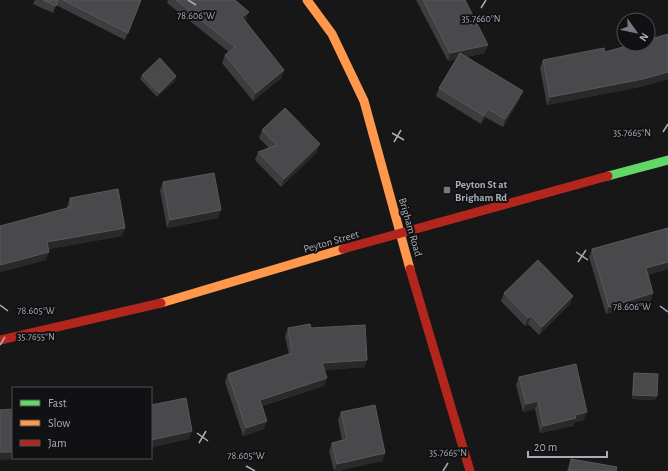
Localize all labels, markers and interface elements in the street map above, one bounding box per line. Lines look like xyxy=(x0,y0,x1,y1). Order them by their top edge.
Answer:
text: 78.606°W xyxy=(177,11,215,21)
north arrow xyxy=(616,12,656,52)
text: 35.7660°N xyxy=(461,14,501,24)
text: N xyxy=(637,31,651,43)
text: 35.7665°N xyxy=(613,128,651,138)
place label: Peyton St at Brigham Rd xyxy=(455,179,507,203)
marker: Peyton St at Brigham Rd xyxy=(442,185,452,195)
street label: Brigham Road xyxy=(397,197,424,258)
street label: Peyton Street xyxy=(302,228,361,255)
text: 78.606°W xyxy=(613,302,651,312)
text: 78.605°W xyxy=(17,306,55,316)
text: 35.7655°N xyxy=(17,332,55,342)
legend xyxy=(12,387,152,459)
text: Fast xyxy=(48,397,67,409)
text: Slow xyxy=(48,417,70,429)
scale bar xyxy=(528,433,607,459)
text: Jam xyxy=(48,437,67,449)
text: 20 m xyxy=(534,441,557,453)
text: 35.7665°N xyxy=(429,448,467,458)
text: 78.605°W xyxy=(227,451,265,461)

